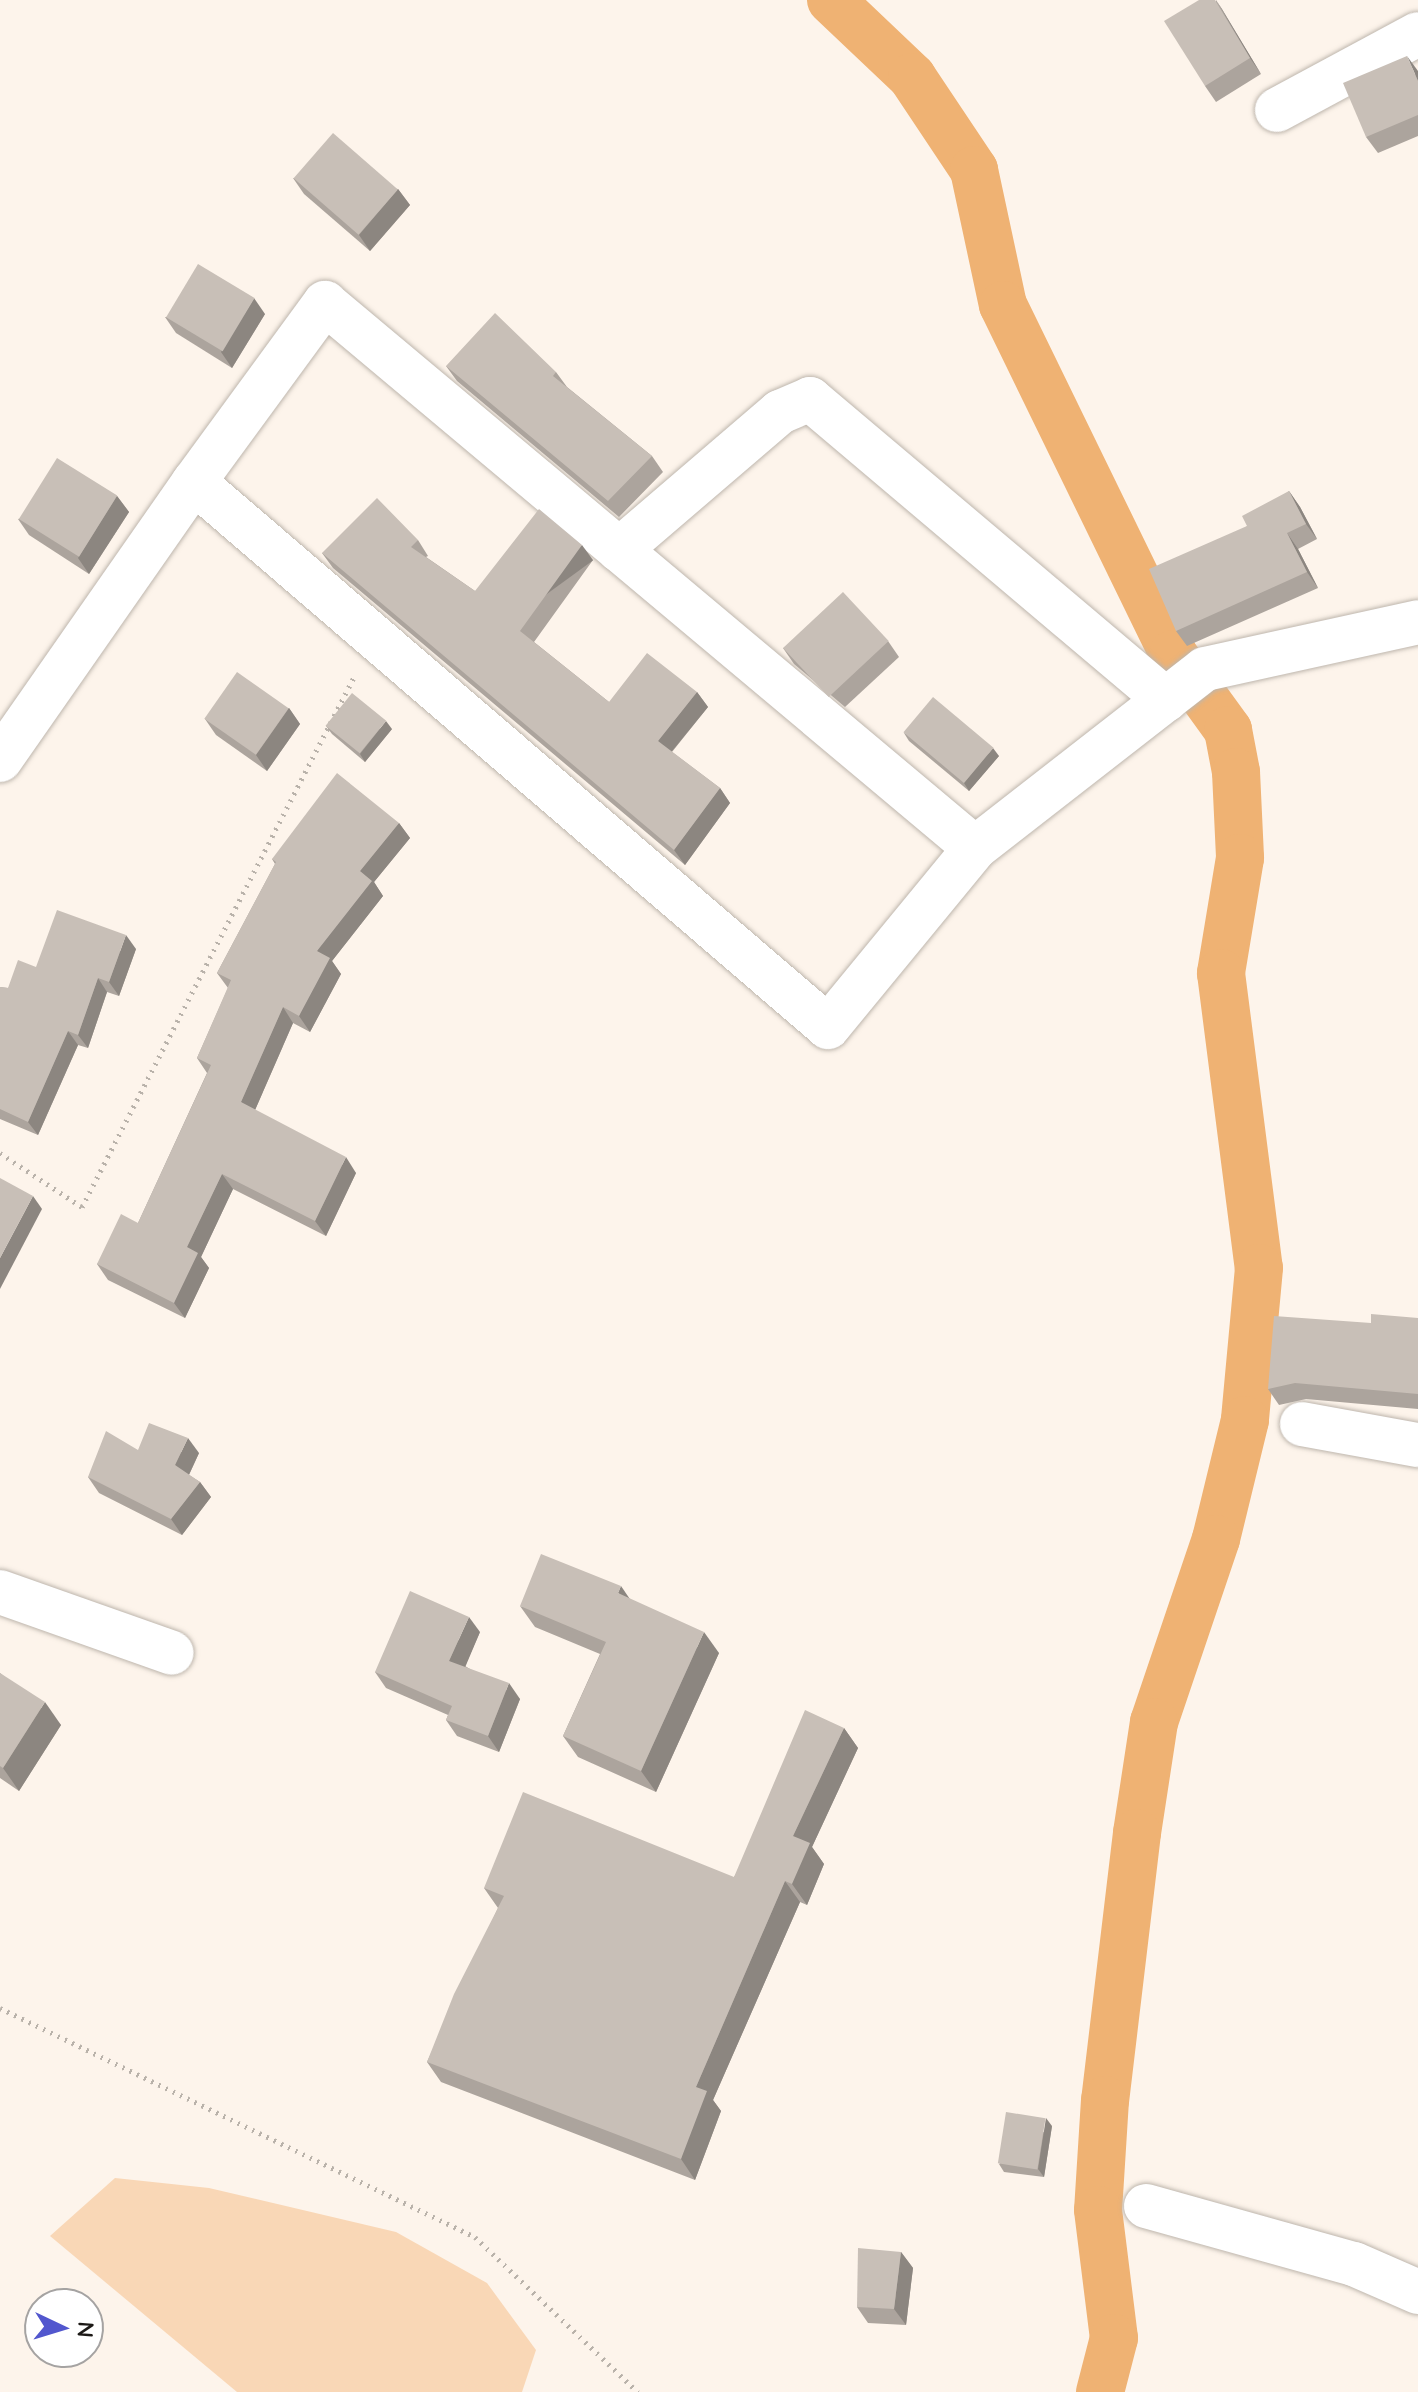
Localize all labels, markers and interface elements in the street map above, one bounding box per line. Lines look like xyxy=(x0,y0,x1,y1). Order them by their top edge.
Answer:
north arrow xyxy=(24,2288,104,2368)
text: N xyxy=(71,2320,100,2339)

